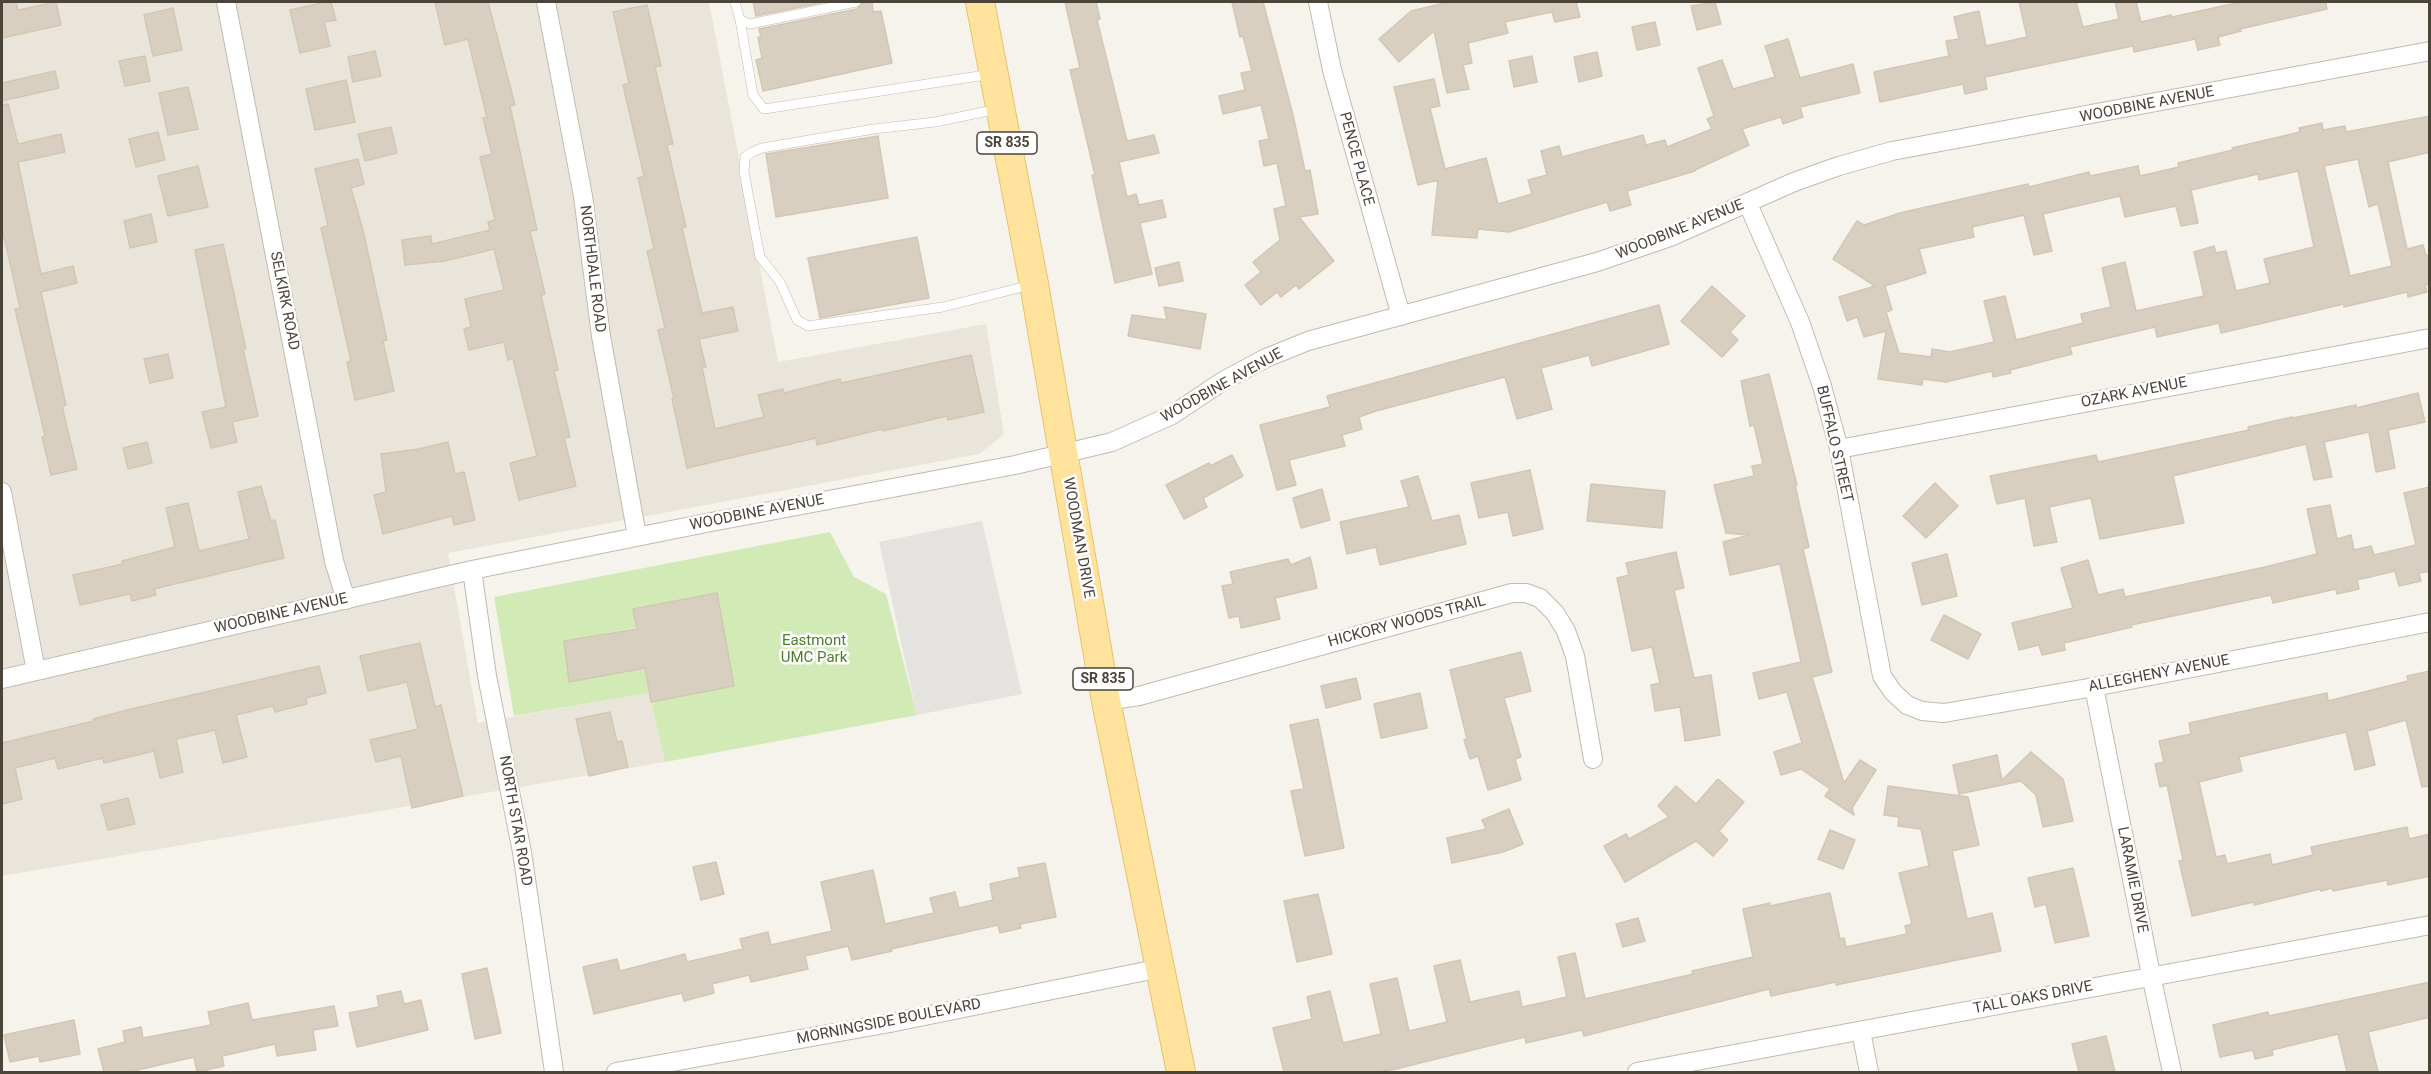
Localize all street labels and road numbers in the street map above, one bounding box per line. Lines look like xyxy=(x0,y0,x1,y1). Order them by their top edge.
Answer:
street label: WOODBINE AVENUE xyxy=(2078,83,2216,127)
street label: PENCE PLACE xyxy=(1335,110,1377,208)
road number: SR 835 xyxy=(977,132,1037,154)
street label: WOODBINE AVENUE xyxy=(1613,196,1747,264)
street label: NORTHDALE ROAD xyxy=(575,204,609,334)
street label: SELKIRK ROAD xyxy=(266,250,302,352)
street label: WOODBINE AVENUE xyxy=(1158,345,1286,427)
street label: OZARK AVENUE xyxy=(2079,374,2189,412)
street label: BUFFALO STREET xyxy=(1812,384,1856,504)
street label: WOODMAN DRIVE xyxy=(1059,476,1097,600)
street label: WOODBINE AVENUE xyxy=(688,491,826,535)
street label: WOODBINE AVENUE xyxy=(213,590,349,638)
street label: HICKORY WOODS TRAIL xyxy=(1326,592,1488,652)
street label: ALLEGHENY AVENUE xyxy=(2087,651,2231,697)
road number: SR 835 xyxy=(1073,668,1133,690)
street label: NORTH STAR ROAD xyxy=(495,754,535,888)
street label: LARAMIE DRIVE xyxy=(2113,825,2151,935)
street label: TALL OAKS DRIVE xyxy=(1972,978,2094,1018)
street label: MORNINGSIDE BOULEVARD xyxy=(795,995,983,1049)

